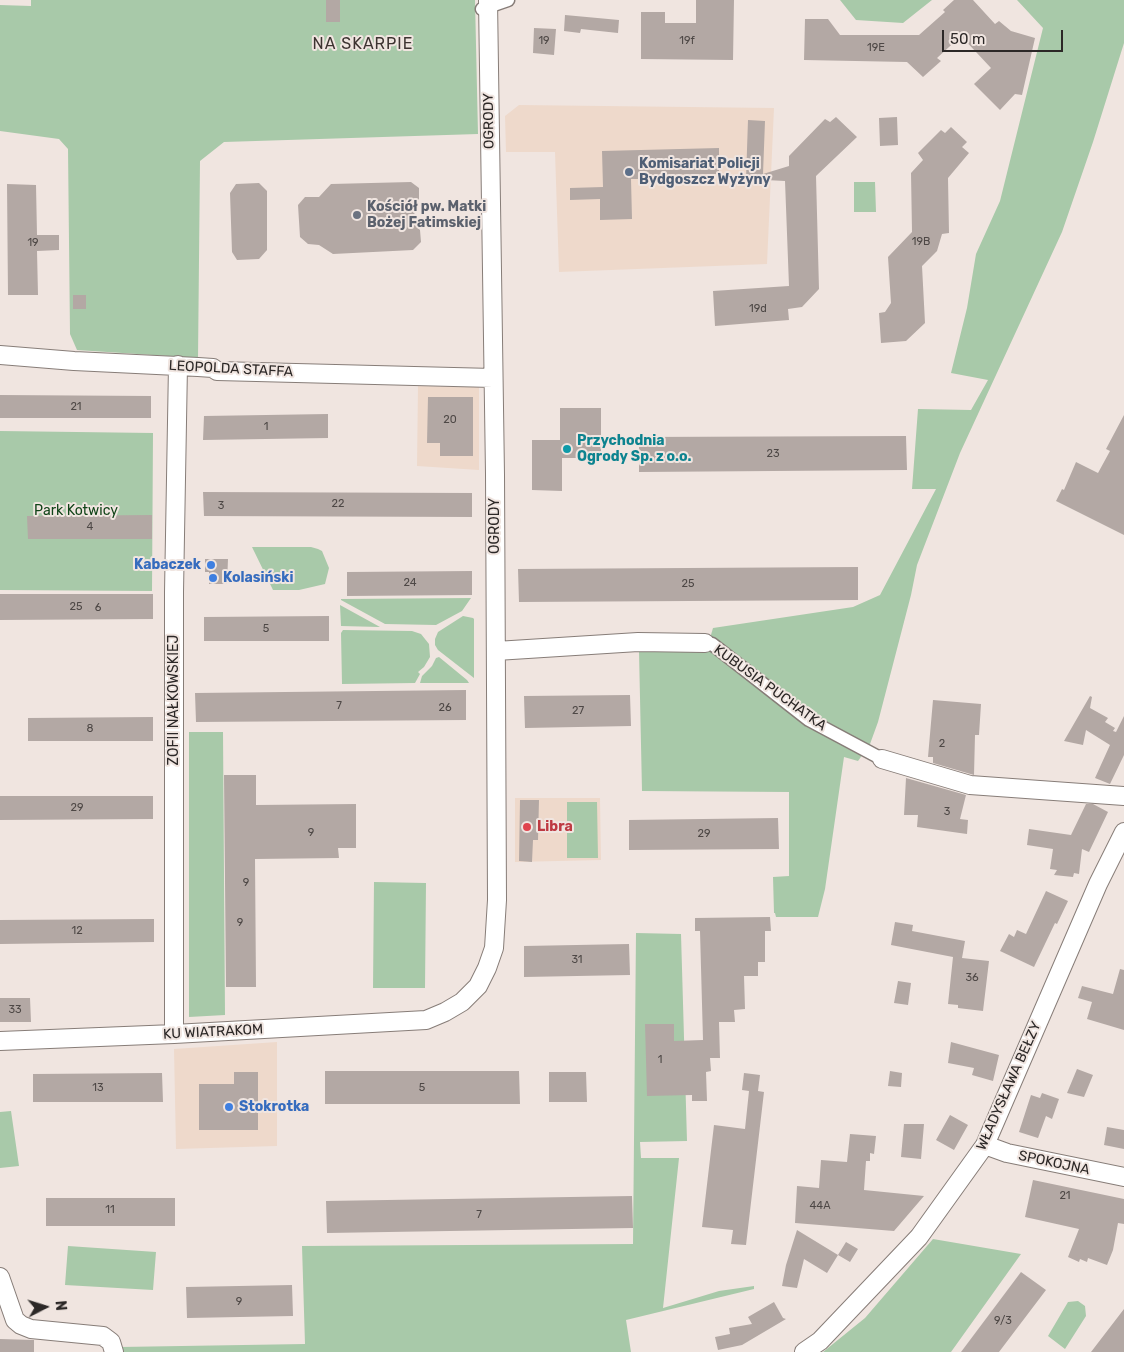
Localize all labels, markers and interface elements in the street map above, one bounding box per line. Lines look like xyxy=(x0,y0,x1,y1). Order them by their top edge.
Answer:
scale bar xyxy=(944,20,1065,52)
text: 50 m xyxy=(950,30,985,48)
district label: NA SKARPIE xyxy=(311,34,415,54)
house number: 19 xyxy=(538,34,550,48)
house number: 19f xyxy=(679,34,695,48)
house number: 19E xyxy=(867,41,885,55)
street label: OGRODY xyxy=(480,93,498,149)
place label: Komisariat Policji Bydgoszcz Wyżyny xyxy=(639,156,771,188)
marker: Komisariat Policji Bydgoszcz Wyżyny xyxy=(623,166,635,178)
place label: Kościół pw. Matki Bożej Fatimskiej xyxy=(367,199,486,232)
marker: Kościół pw. Matki Bożej Fatimskiej xyxy=(351,209,363,221)
house number: 19B xyxy=(912,235,930,249)
house number: 19 xyxy=(27,236,39,250)
house number: 19d xyxy=(749,302,767,316)
street label: LEOPOLDA STAFFA xyxy=(168,357,294,381)
house number: 21 xyxy=(70,400,82,414)
house number: 20 xyxy=(443,413,457,427)
house number: 1 xyxy=(264,420,268,434)
place label: Przychodnia Ogrody Sp. z o.o. xyxy=(577,433,691,466)
marker: Przychodnia Ogrody Sp. z o.o. xyxy=(561,443,573,455)
house number: 23 xyxy=(766,447,780,461)
house number: 22 xyxy=(332,497,344,511)
street label: OGRODY xyxy=(487,498,503,554)
house number: 3 xyxy=(218,499,224,513)
park label: Park Kotwicy xyxy=(34,503,118,519)
house number: 4 xyxy=(87,520,93,534)
place label: Kabaczek xyxy=(134,557,201,573)
marker: Kabaczek xyxy=(205,559,217,571)
place label: Kolasiński xyxy=(223,570,293,586)
marker: Kolasiński xyxy=(207,572,219,584)
house number: 24 xyxy=(403,576,417,590)
house number: 25 xyxy=(682,577,694,591)
house number: 25 xyxy=(70,600,82,614)
house number: 6 xyxy=(95,601,101,615)
house number: 5 xyxy=(263,622,269,636)
street label: ZOFII NAŁKOWSKIEJ xyxy=(166,635,182,765)
street label: KUBUSIA PUCHATKA xyxy=(710,642,830,734)
house number: 7 xyxy=(336,699,342,713)
house number: 26 xyxy=(438,701,452,715)
house number: 27 xyxy=(572,704,584,718)
house number: 8 xyxy=(87,722,93,736)
house number: 2 xyxy=(939,737,945,751)
house number: 29 xyxy=(71,801,83,815)
house number: 3 xyxy=(944,805,950,819)
place label: Libra xyxy=(537,819,573,835)
marker: Libra xyxy=(521,821,533,833)
house number: 9 xyxy=(308,826,314,840)
house number: 29 xyxy=(698,827,710,841)
house number: 9 xyxy=(243,876,249,890)
house number: 9 xyxy=(237,916,243,930)
house number: 12 xyxy=(71,924,83,938)
house number: 31 xyxy=(571,953,583,967)
house number: 36 xyxy=(965,971,979,985)
house number: 33 xyxy=(8,1003,22,1017)
street label: WŁADYSŁAWA BEŁZY xyxy=(973,1019,1045,1153)
street label: KU WIATRAKOM xyxy=(163,1021,263,1043)
house number: 1 xyxy=(658,1053,662,1067)
house number: 13 xyxy=(92,1081,104,1095)
house number: 5 xyxy=(419,1081,425,1095)
place label: Stokrotka xyxy=(239,1099,309,1115)
marker: Stokrotka xyxy=(223,1101,235,1113)
street label: SPOKOJNA xyxy=(1017,1147,1091,1179)
house number: 21 xyxy=(1059,1189,1071,1203)
house number: 44A xyxy=(809,1199,831,1213)
house number: 11 xyxy=(105,1203,115,1217)
house number: 7 xyxy=(476,1208,482,1222)
north arrow xyxy=(20,1282,70,1332)
house number: 9 xyxy=(236,1295,242,1309)
text: N xyxy=(52,1300,69,1311)
house number: 9/3 xyxy=(994,1314,1012,1328)

